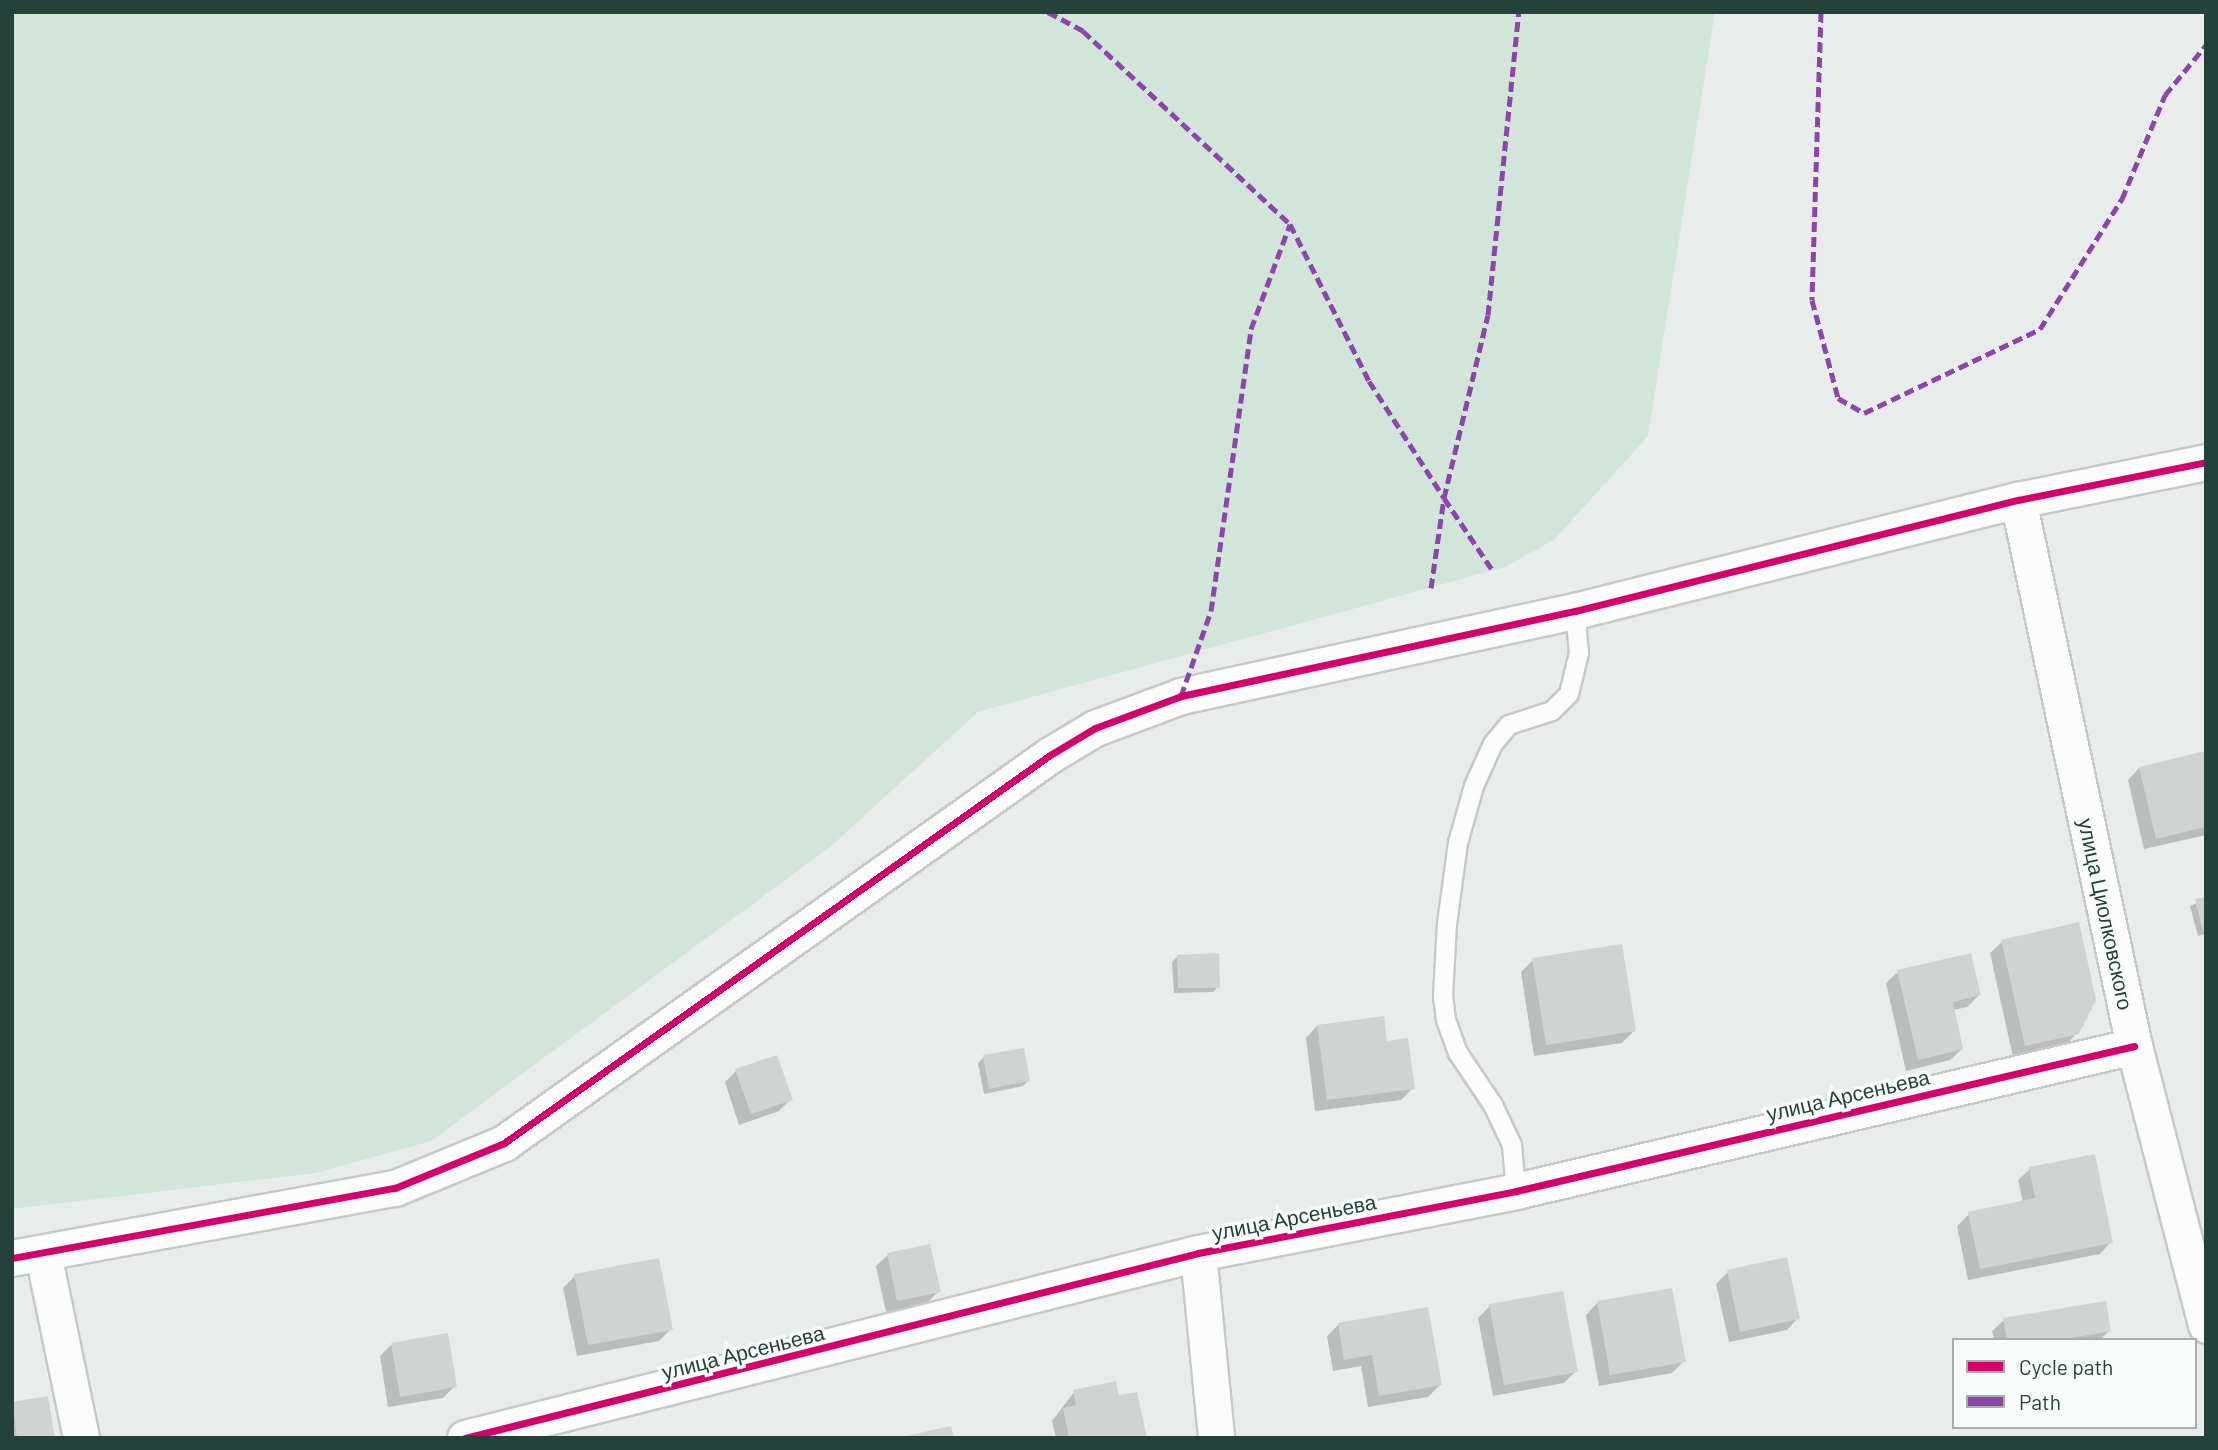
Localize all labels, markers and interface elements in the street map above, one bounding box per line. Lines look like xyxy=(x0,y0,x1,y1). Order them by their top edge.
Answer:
street label: улица Циолковского xyxy=(2073,816,2139,1012)
street label: улица Арсеньева xyxy=(1764,1064,1932,1126)
street label: улица Арсеньева xyxy=(1210,1189,1378,1245)
street label: улица Арсеньева xyxy=(659,1320,827,1384)
legend xyxy=(1952,1338,2197,1429)
text: Cycle path xyxy=(2019,1354,2113,1379)
text: Path xyxy=(2019,1389,2061,1414)

